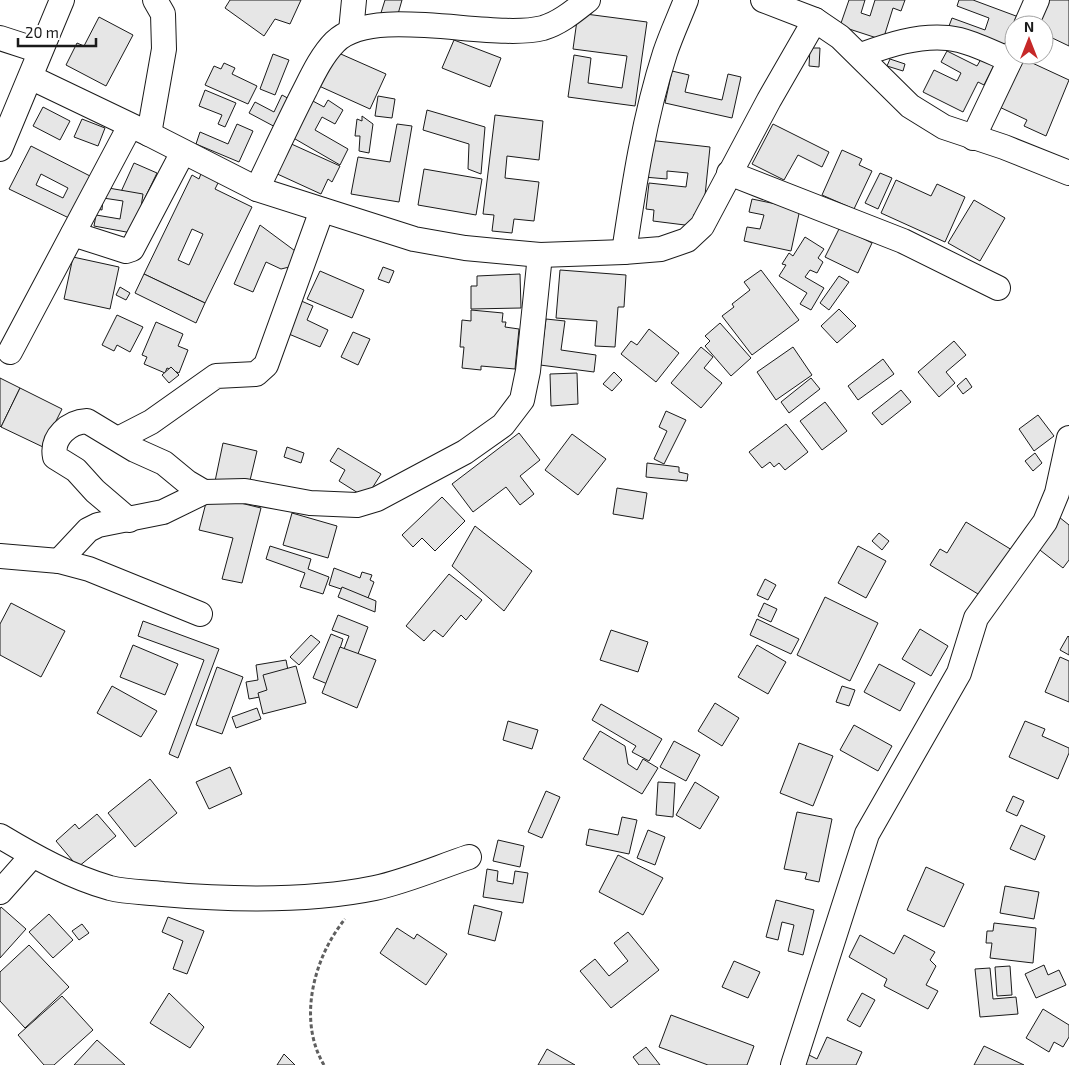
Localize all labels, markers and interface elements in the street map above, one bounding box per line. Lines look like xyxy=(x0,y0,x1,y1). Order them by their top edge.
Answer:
scale bar xyxy=(18,15,95,47)
north arrow xyxy=(1004,15,1054,65)
text: N xyxy=(1024,18,1034,35)
text: 20 m xyxy=(25,23,59,41)

